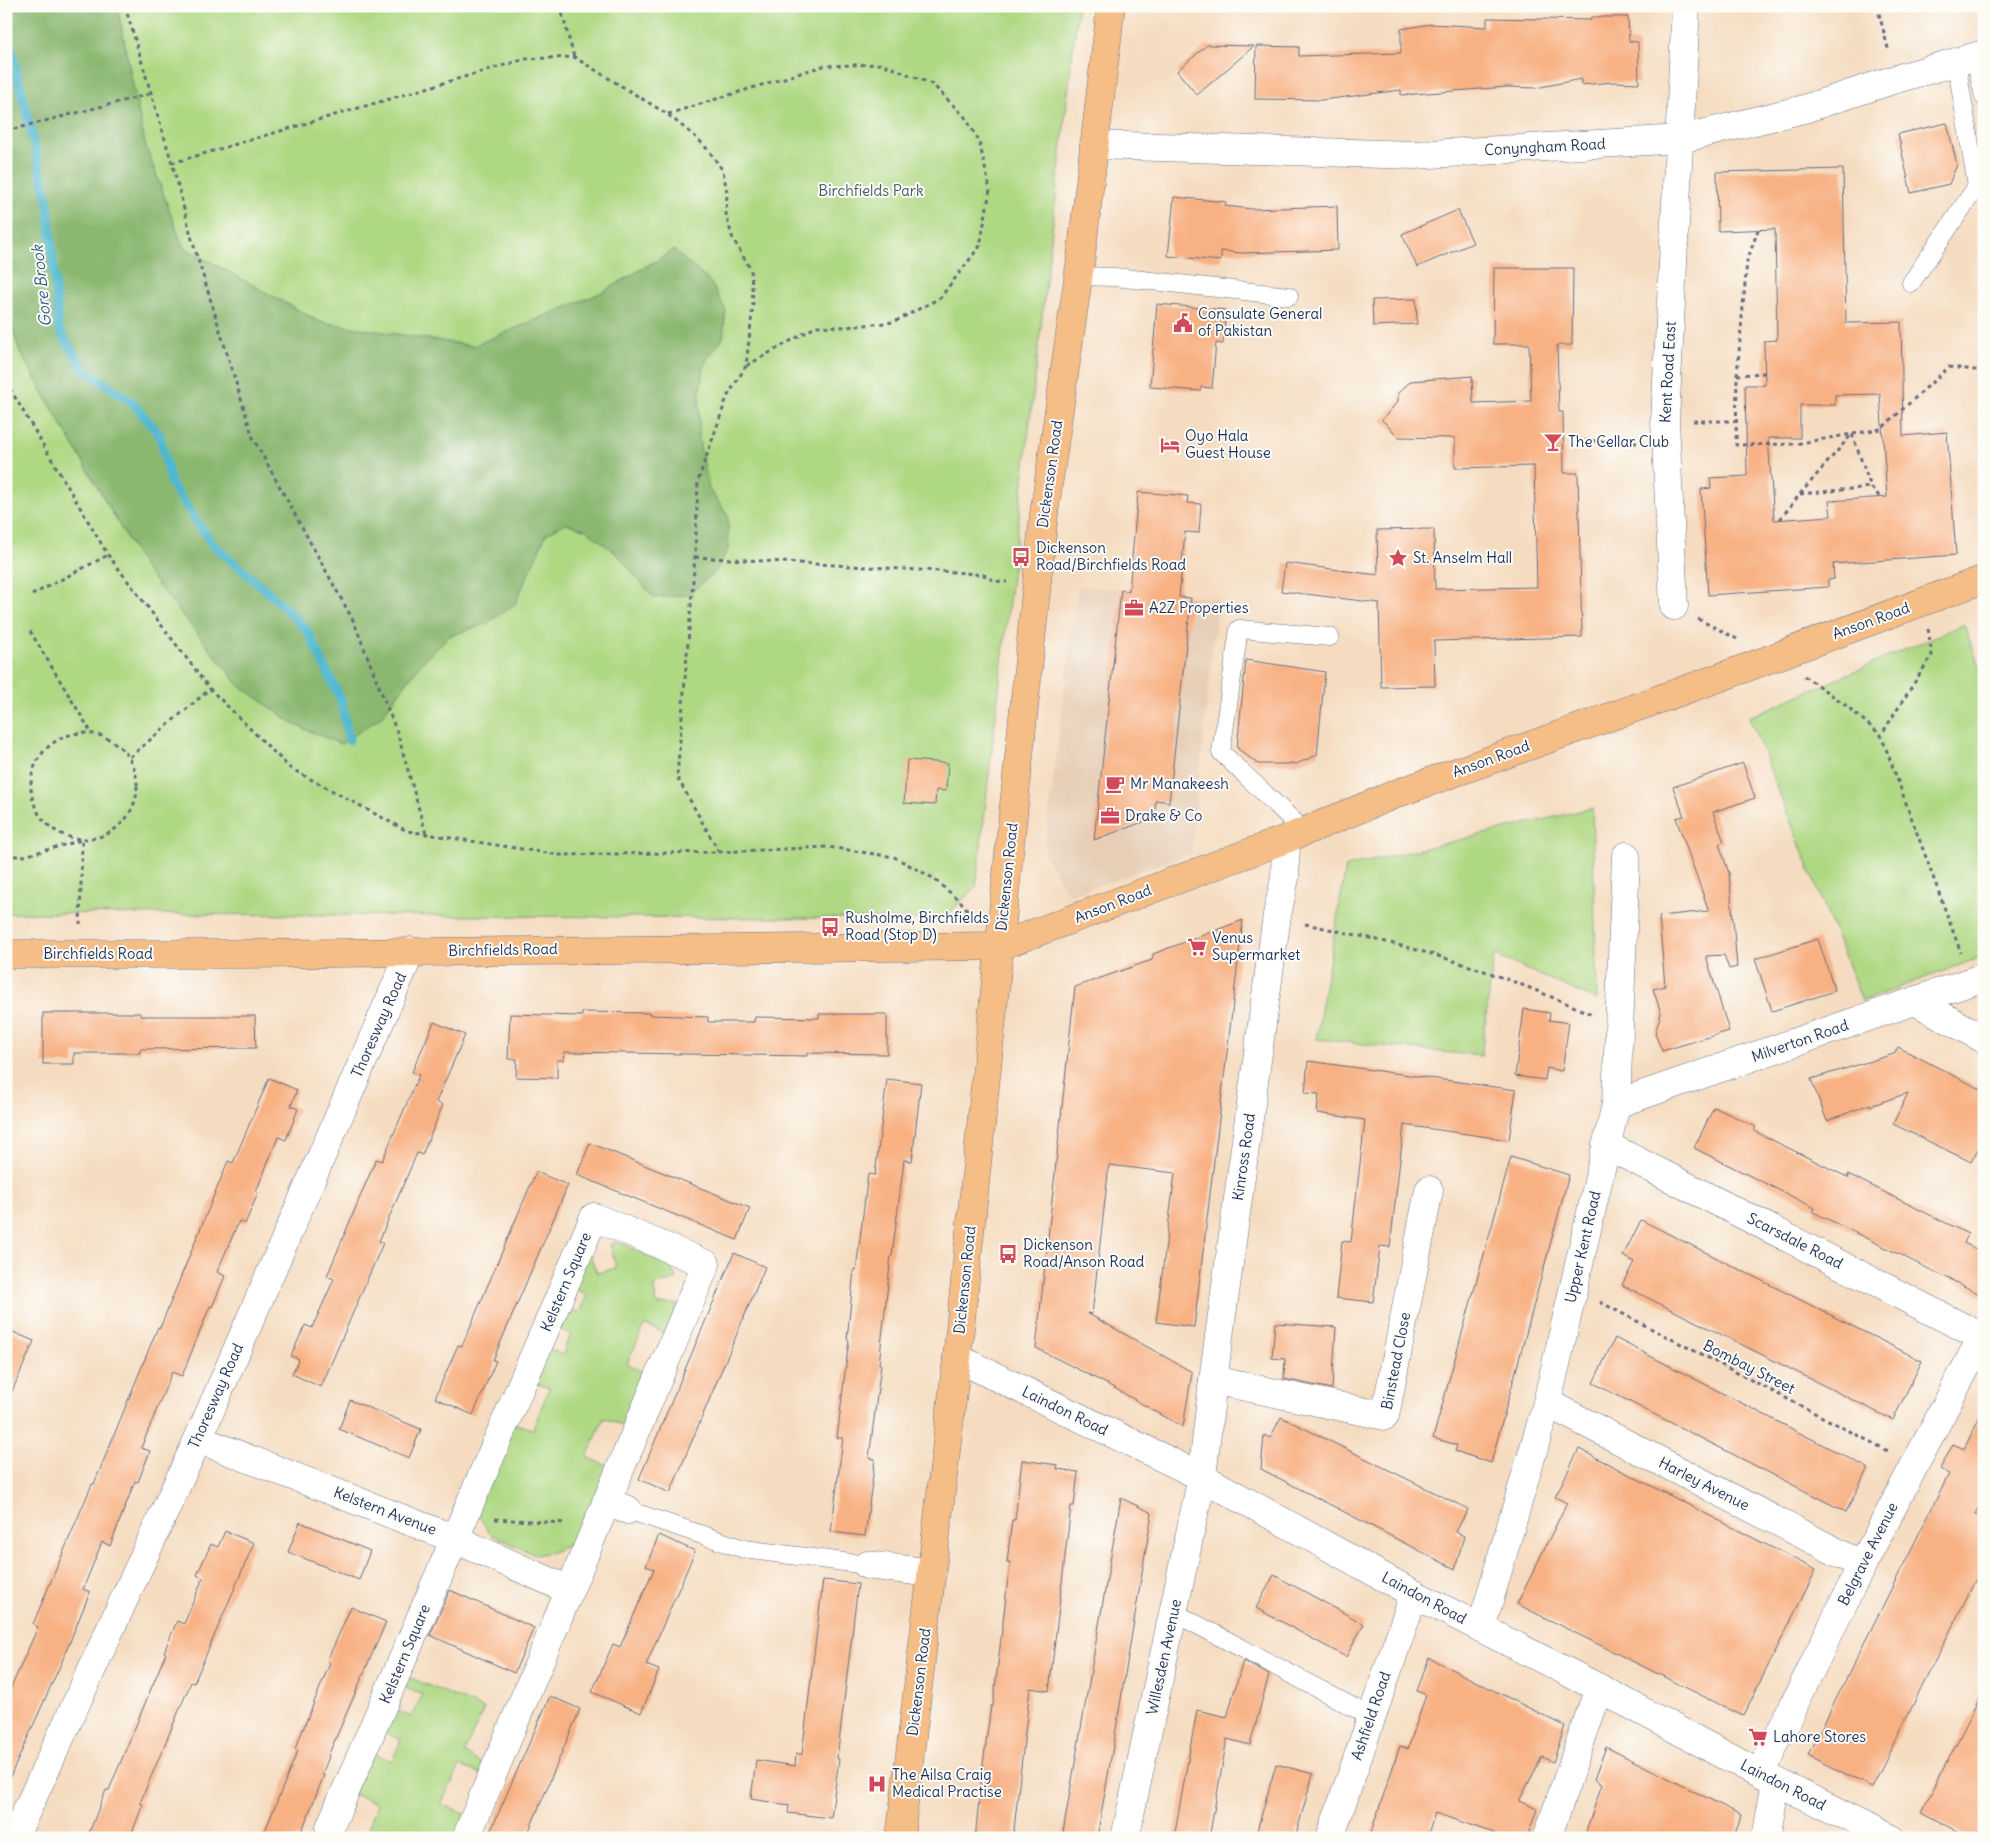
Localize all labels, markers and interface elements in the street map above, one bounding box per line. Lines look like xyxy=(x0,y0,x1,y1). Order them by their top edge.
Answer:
street label: Conyngham Road xyxy=(1484,134,1606,159)
park label: Birchfields Park xyxy=(818,181,924,200)
water label: Gore Brook xyxy=(27,242,55,328)
place label: Consulate General of Pakistan xyxy=(1198,304,1322,340)
public building icon: Consulate General of Pakistan xyxy=(1172,312,1194,334)
street label: Kent Road East xyxy=(1655,321,1680,423)
street label: Dickenson Road xyxy=(1033,419,1066,529)
place label: Oyo Hala Guest House xyxy=(1185,426,1271,462)
bar icon: The Cellar Club xyxy=(1542,431,1564,453)
place label: The Cellar Club xyxy=(1568,432,1669,451)
hotel icon: Oyo Hala Guest House xyxy=(1159,434,1181,456)
place label: Dickenson Road/Birchfields Road xyxy=(1036,538,1186,574)
bus stop icon: Dickenson Road/Birchfields Road xyxy=(1010,546,1032,568)
place icon: St. Anselm Hall xyxy=(1387,547,1409,569)
place label: St. Anselm Hall xyxy=(1413,548,1512,567)
office icon: A2Z Properties xyxy=(1123,597,1145,619)
place label: A2Z Properties xyxy=(1149,598,1249,617)
street label: Anson Road xyxy=(1830,598,1912,643)
street label: Anson Road xyxy=(1450,736,1532,781)
cafe icon: Mr Manakeesh xyxy=(1104,773,1126,795)
place label: Mr Manakeesh xyxy=(1130,774,1229,793)
office icon: Drake & Co xyxy=(1099,805,1121,827)
place label: Drake & Co xyxy=(1125,806,1203,825)
street label: Dickenson Road xyxy=(991,822,1022,932)
street label: Anson Road xyxy=(1072,880,1154,927)
place label: Rusholme, Birchfields Road (Stop D) xyxy=(845,908,989,944)
bus stop icon: Rusholme, Birchfields Road (Stop D) xyxy=(819,916,841,938)
place label: Venus Supermarket xyxy=(1212,928,1300,964)
supermarket icon: Venus Supermarket xyxy=(1186,936,1208,958)
street label: Birchfields Road xyxy=(448,939,558,960)
street label: Birchfields Road xyxy=(43,944,153,963)
street label: Thoresway Road xyxy=(347,969,410,1080)
street label: Milverton Road xyxy=(1749,1015,1851,1066)
street label: Kinross Road xyxy=(1228,1112,1259,1202)
street label: Upper Kent Road xyxy=(1560,1189,1605,1305)
street label: Scarsdale Road xyxy=(1744,1208,1846,1273)
street label: Dickenson Road xyxy=(949,1225,980,1335)
street label: Kelstern Square xyxy=(536,1229,595,1334)
place label: Dickenson Road/Anson Road xyxy=(1023,1235,1145,1271)
bus stop icon: Dickenson Road/Anson Road xyxy=(997,1243,1019,1265)
street label: Binstead Close xyxy=(1377,1310,1414,1411)
street label: Bombay Street xyxy=(1700,1335,1798,1398)
street label: Thoresway Road xyxy=(184,1340,247,1451)
street label: Laindon Road xyxy=(1019,1382,1111,1440)
street label: Harley Avenue xyxy=(1656,1453,1753,1515)
street label: Kelstern Avenue xyxy=(331,1482,439,1539)
street label: Belgrave Avenue xyxy=(1833,1499,1902,1609)
street label: Laindon Road xyxy=(1379,1567,1470,1628)
street label: Willesden Avenue xyxy=(1142,1597,1185,1717)
street label: Kelstern Square xyxy=(375,1601,434,1706)
street label: Dickenson Road xyxy=(902,1627,935,1737)
street label: Ashfield Road xyxy=(1347,1669,1395,1763)
supermarket icon: Lahore Stores xyxy=(1747,1726,1769,1748)
place label: Lahore Stores xyxy=(1773,1727,1866,1746)
street label: Laindon Road xyxy=(1737,1755,1829,1814)
place label: The Ailsa Craig Medical Practise xyxy=(892,1765,1002,1801)
hospital icon: The Ailsa Craig Medical Practise xyxy=(866,1773,888,1795)

